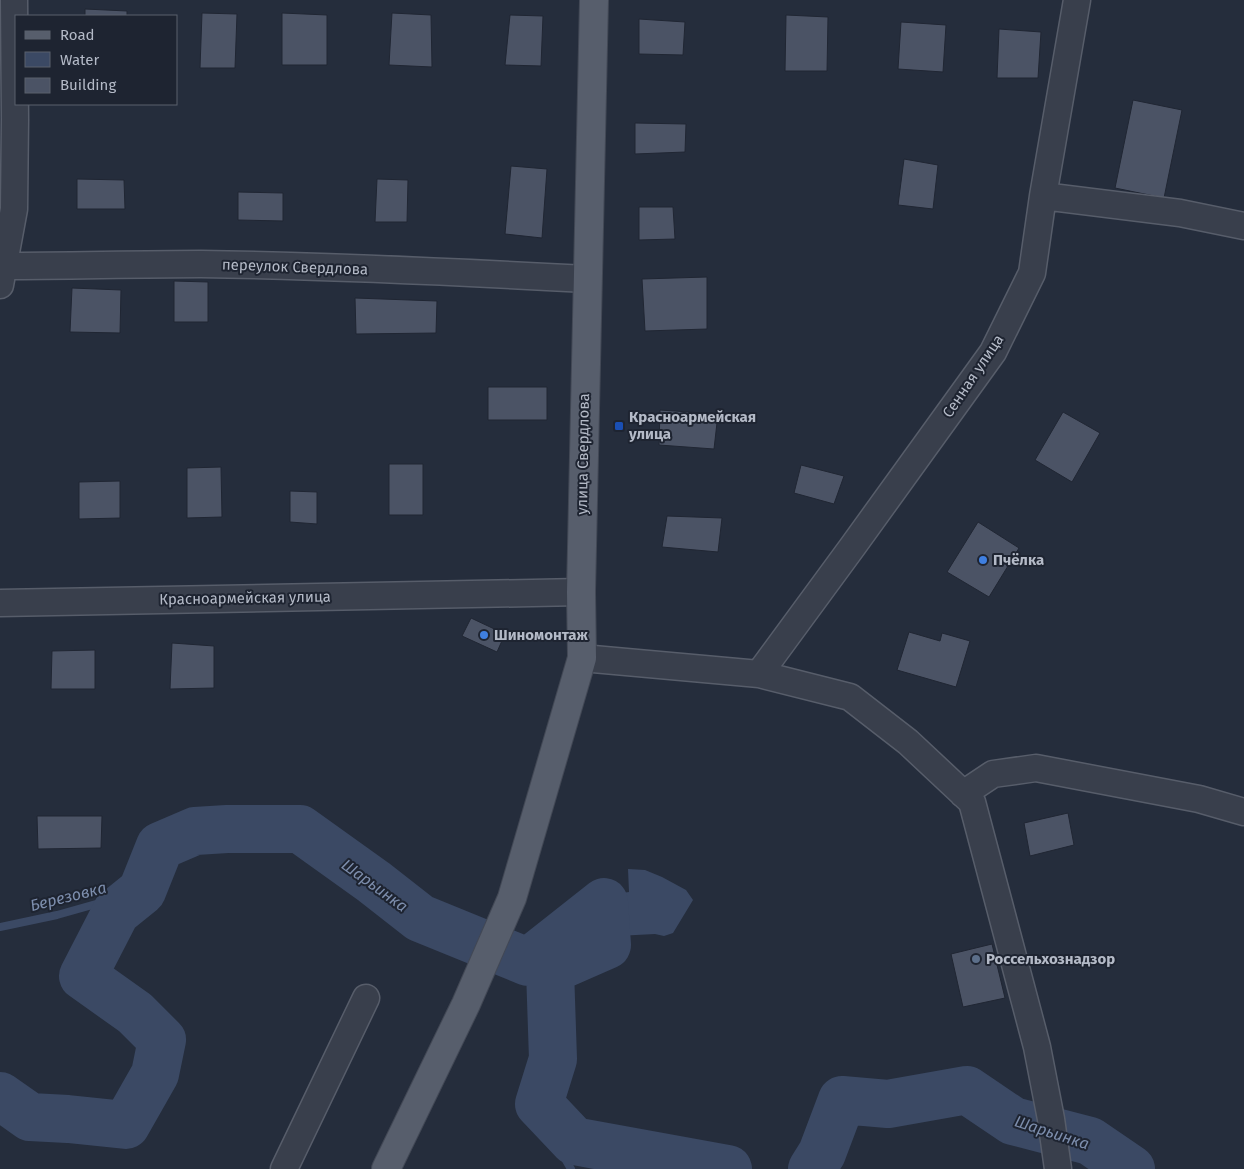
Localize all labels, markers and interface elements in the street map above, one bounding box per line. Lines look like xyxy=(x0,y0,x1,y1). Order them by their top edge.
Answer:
legend xyxy=(15,15,178,105)
text: Road xyxy=(60,26,95,44)
text: Water xyxy=(60,51,99,69)
text: Building xyxy=(60,76,116,94)
street label: переулок Свердлова xyxy=(222,255,368,279)
street label: Сенная улица xyxy=(939,331,1007,421)
street label: улица Свердлова xyxy=(573,393,593,515)
place label: Красноармейская улица xyxy=(628,408,756,443)
marker: Красноармейская улица xyxy=(613,420,625,432)
place label: Пчёлка xyxy=(993,551,1044,569)
marker: Пчёлка xyxy=(977,554,989,566)
street label: Красноармейская улица xyxy=(159,588,331,608)
place label: Шиномонтаж xyxy=(494,626,588,644)
marker: Шиномонтаж xyxy=(478,629,490,641)
water label: Шарьинка xyxy=(338,855,412,916)
water label: Березовка xyxy=(28,878,108,915)
place label: Россельхознадзор xyxy=(986,950,1115,968)
marker: Россельхознадзор xyxy=(970,953,982,965)
water label: Шарьинка xyxy=(1012,1112,1092,1153)

